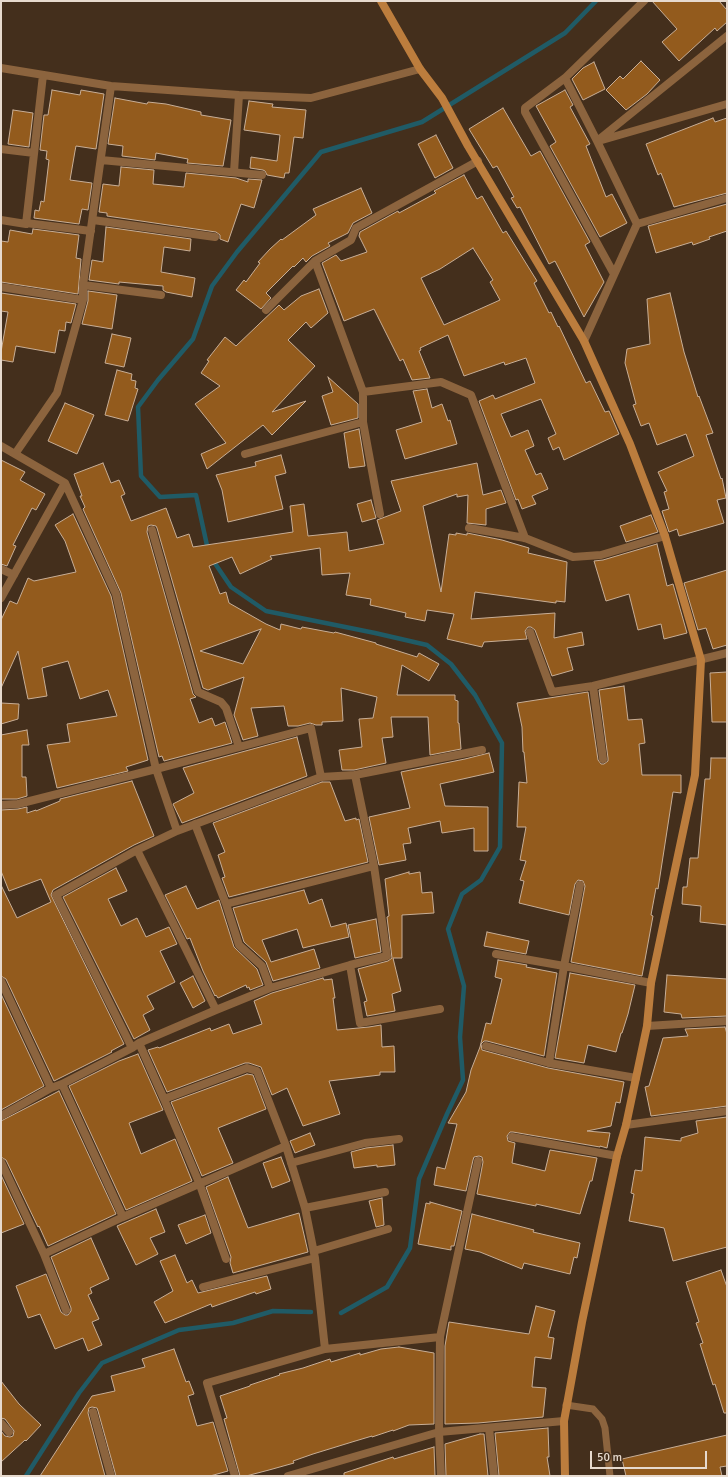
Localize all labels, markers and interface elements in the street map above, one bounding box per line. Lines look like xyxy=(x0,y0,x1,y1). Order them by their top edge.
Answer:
scale bar xyxy=(592,1443,709,1469)
text: 50 m xyxy=(597,1450,622,1465)

